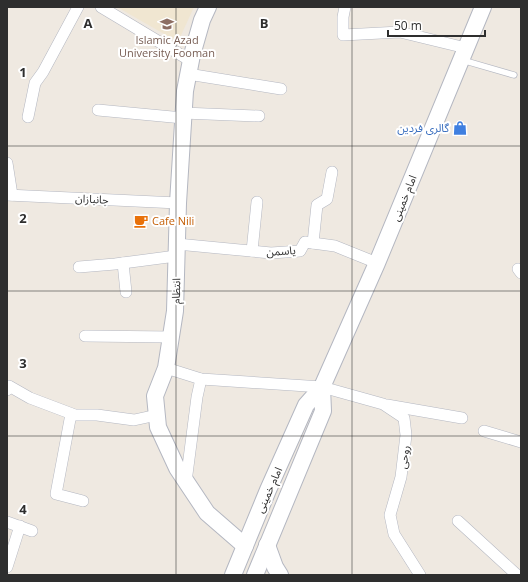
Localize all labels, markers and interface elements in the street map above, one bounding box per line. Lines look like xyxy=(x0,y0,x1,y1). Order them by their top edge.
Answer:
scale bar xyxy=(388,12,485,38)
text: A xyxy=(84,14,93,32)
text: B xyxy=(260,14,269,32)
school or university icon: Islamic Azad University Fooman xyxy=(159,16,175,32)
text: 50 m xyxy=(394,17,422,34)
place label: Islamic Azad University Fooman xyxy=(119,32,215,60)
text: 1 xyxy=(19,63,27,81)
place label: گالری فردین xyxy=(397,120,449,135)
shop icon: گالری فردین xyxy=(452,120,468,136)
street label: امام خمینی xyxy=(387,172,421,224)
street label: جانبازان xyxy=(75,190,110,207)
text: 2 xyxy=(19,209,27,227)
cafe icon: Cafe Nili xyxy=(133,213,149,229)
place label: Cafe Nili xyxy=(152,213,194,228)
street label: یاسمن xyxy=(266,242,296,259)
street label: انتظام xyxy=(168,278,184,304)
text: 3 xyxy=(19,354,27,372)
street label: روحی xyxy=(394,444,413,470)
street label: امام خمینی xyxy=(252,465,286,515)
text: 4 xyxy=(19,500,27,518)

